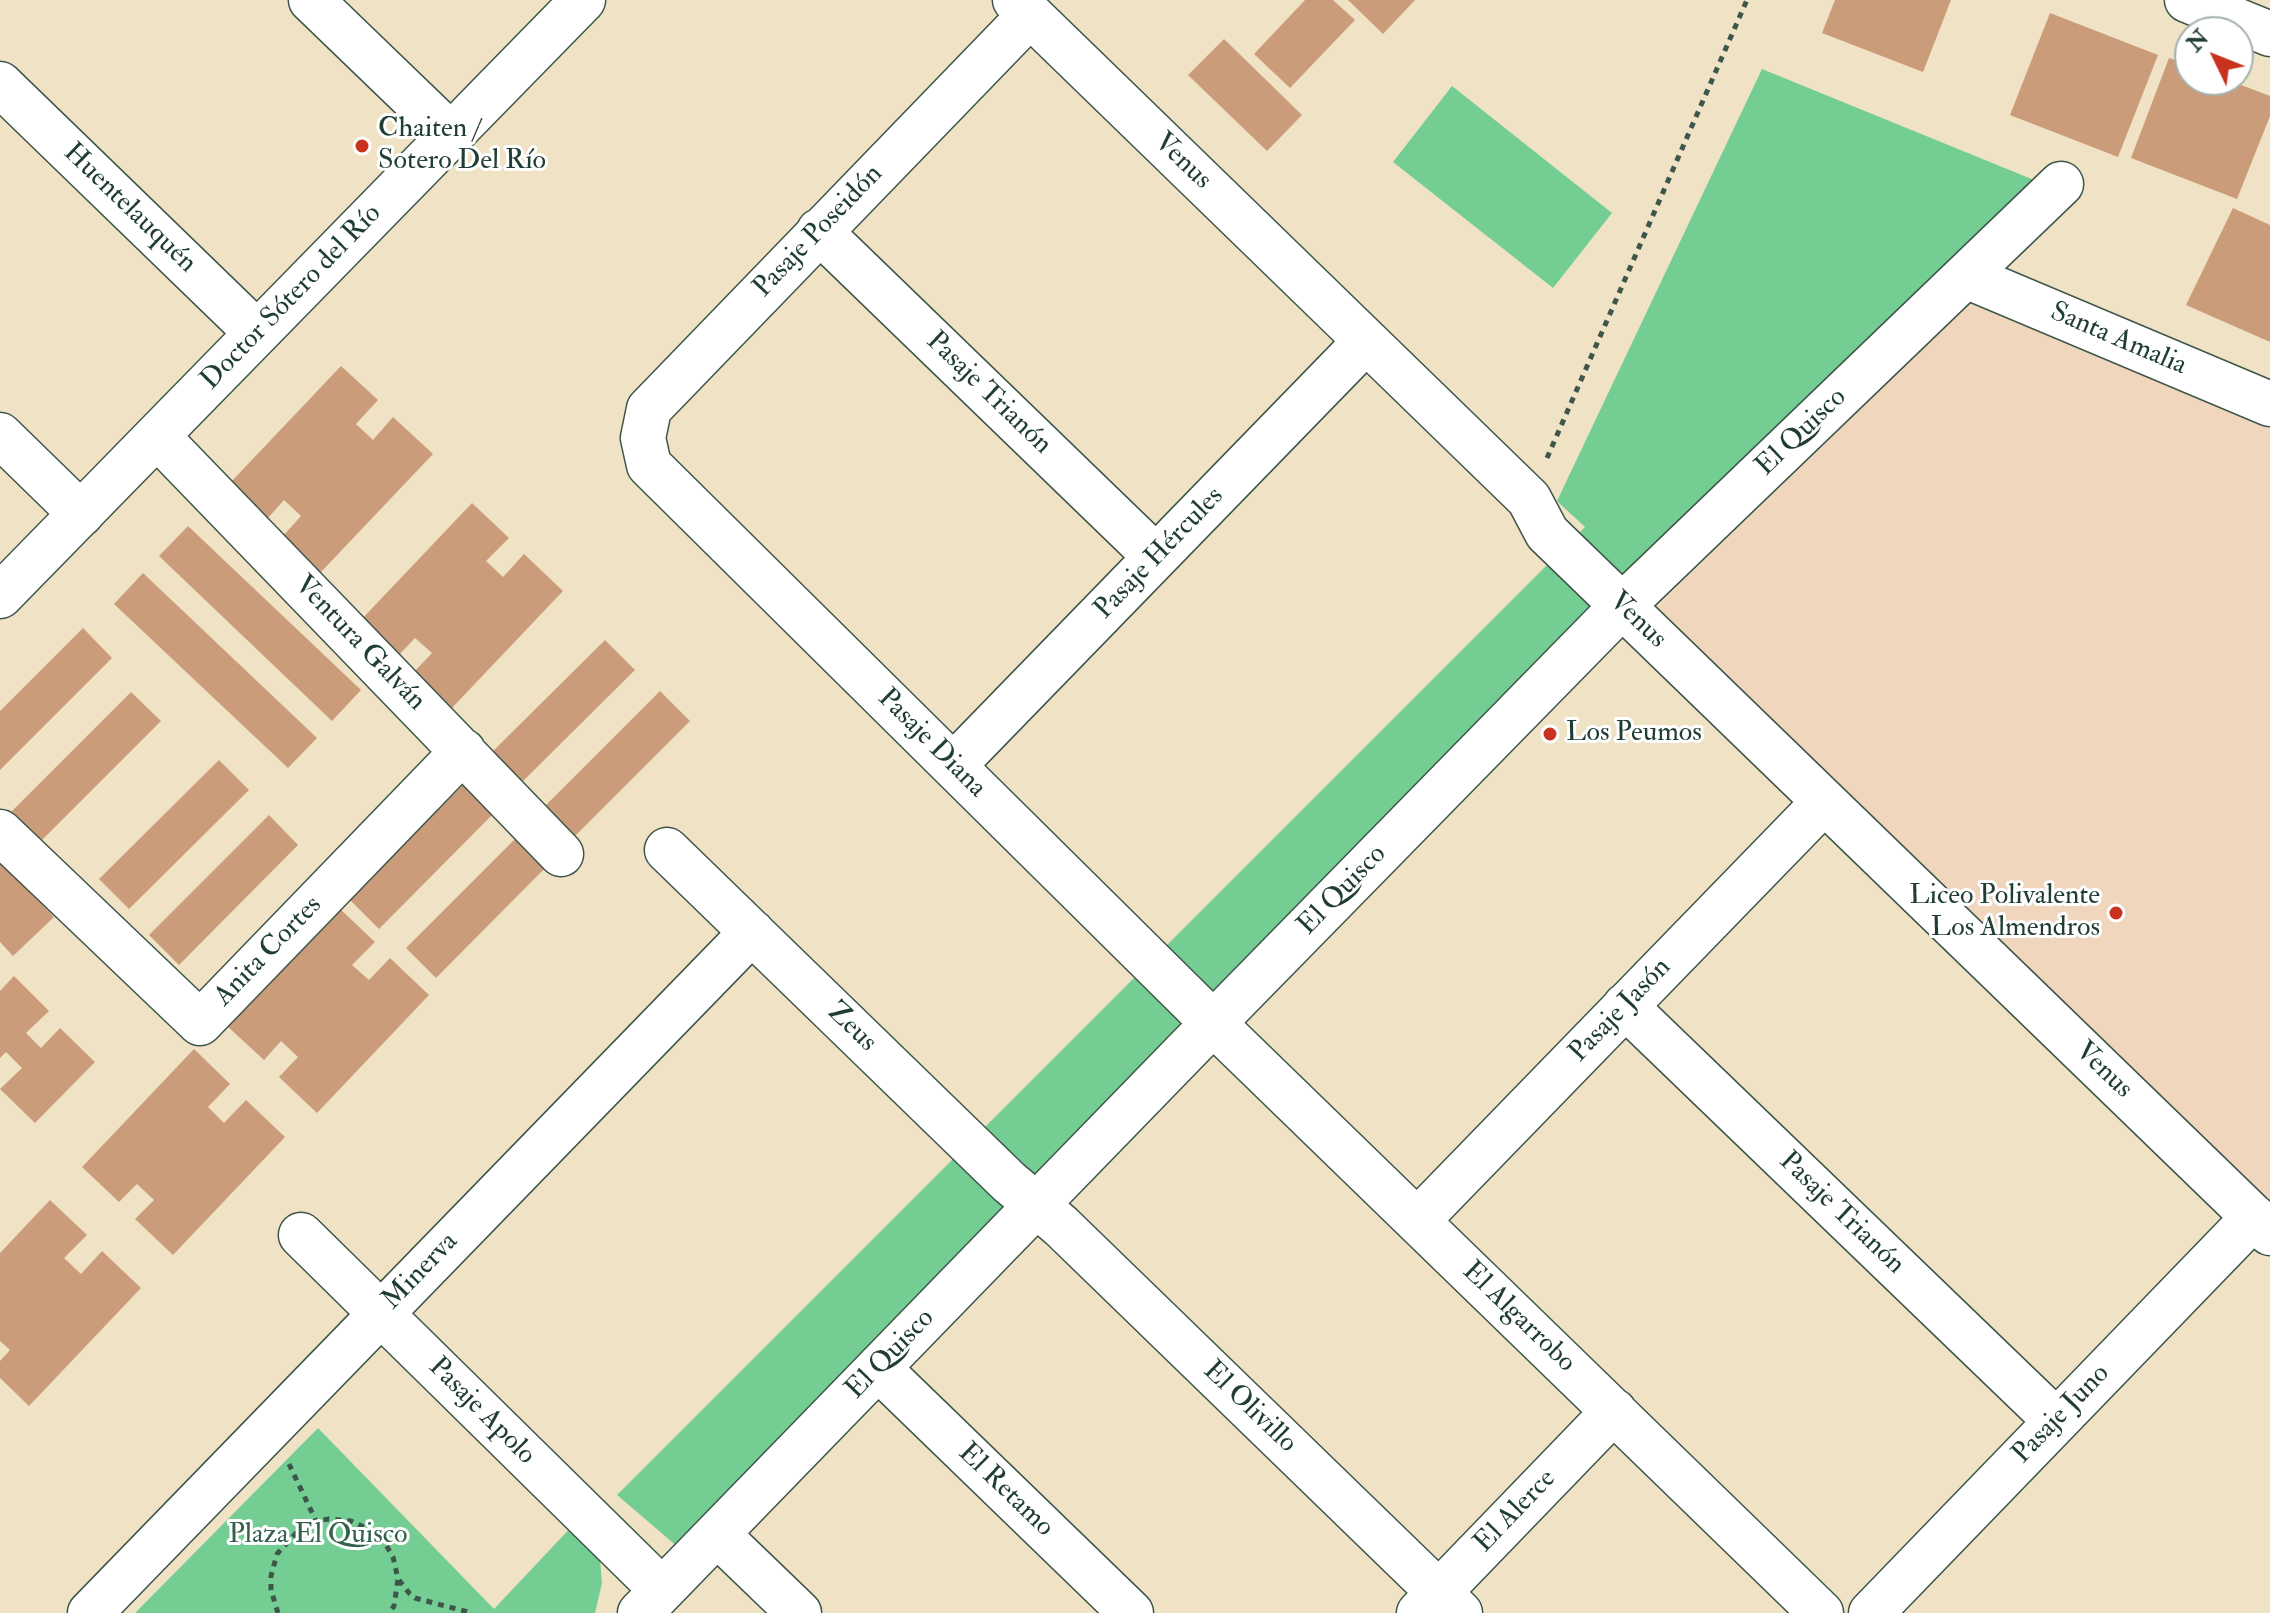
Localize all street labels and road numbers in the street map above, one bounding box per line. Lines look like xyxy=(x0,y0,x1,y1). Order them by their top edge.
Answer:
street label: Venus xyxy=(1146,126,1218,198)
street label: Huentelauquén xyxy=(55,137,203,281)
street label: Pasaje Poseidón xyxy=(747,159,891,305)
street label: Doctor Sótero del Río xyxy=(195,198,389,398)
street label: Santa Amalia xyxy=(2045,296,2191,384)
street label: Pasaje Trianón xyxy=(918,326,1058,462)
street label: El Quisco xyxy=(1750,382,1854,484)
street label: Pasaje Hércules xyxy=(1088,481,1232,627)
street label: Ventura Galván xyxy=(286,569,432,719)
street label: Venus xyxy=(1601,585,1673,657)
street label: Pasaje Diana xyxy=(870,683,992,805)
street label: El Quisco xyxy=(1292,839,1394,943)
street label: Anita Cortes xyxy=(208,890,330,1014)
street label: Pasaje Jasón xyxy=(1563,952,1679,1070)
street label: Zeus xyxy=(819,996,883,1060)
street label: Venus xyxy=(2067,1035,2139,1107)
street label: Pasaje Trianón xyxy=(1771,1146,1911,1282)
street label: Minerva xyxy=(376,1226,466,1318)
street label: El Algarrobo xyxy=(1454,1256,1582,1380)
street label: El Quisco xyxy=(840,1303,942,1407)
street label: Pasaje Apolo xyxy=(420,1351,542,1473)
street label: El Olivillo xyxy=(1195,1355,1303,1461)
street label: Pasaje Juno xyxy=(2006,1358,2118,1472)
street label: El Retamo xyxy=(950,1437,1060,1545)
street label: El Alerce xyxy=(1468,1463,1564,1561)

